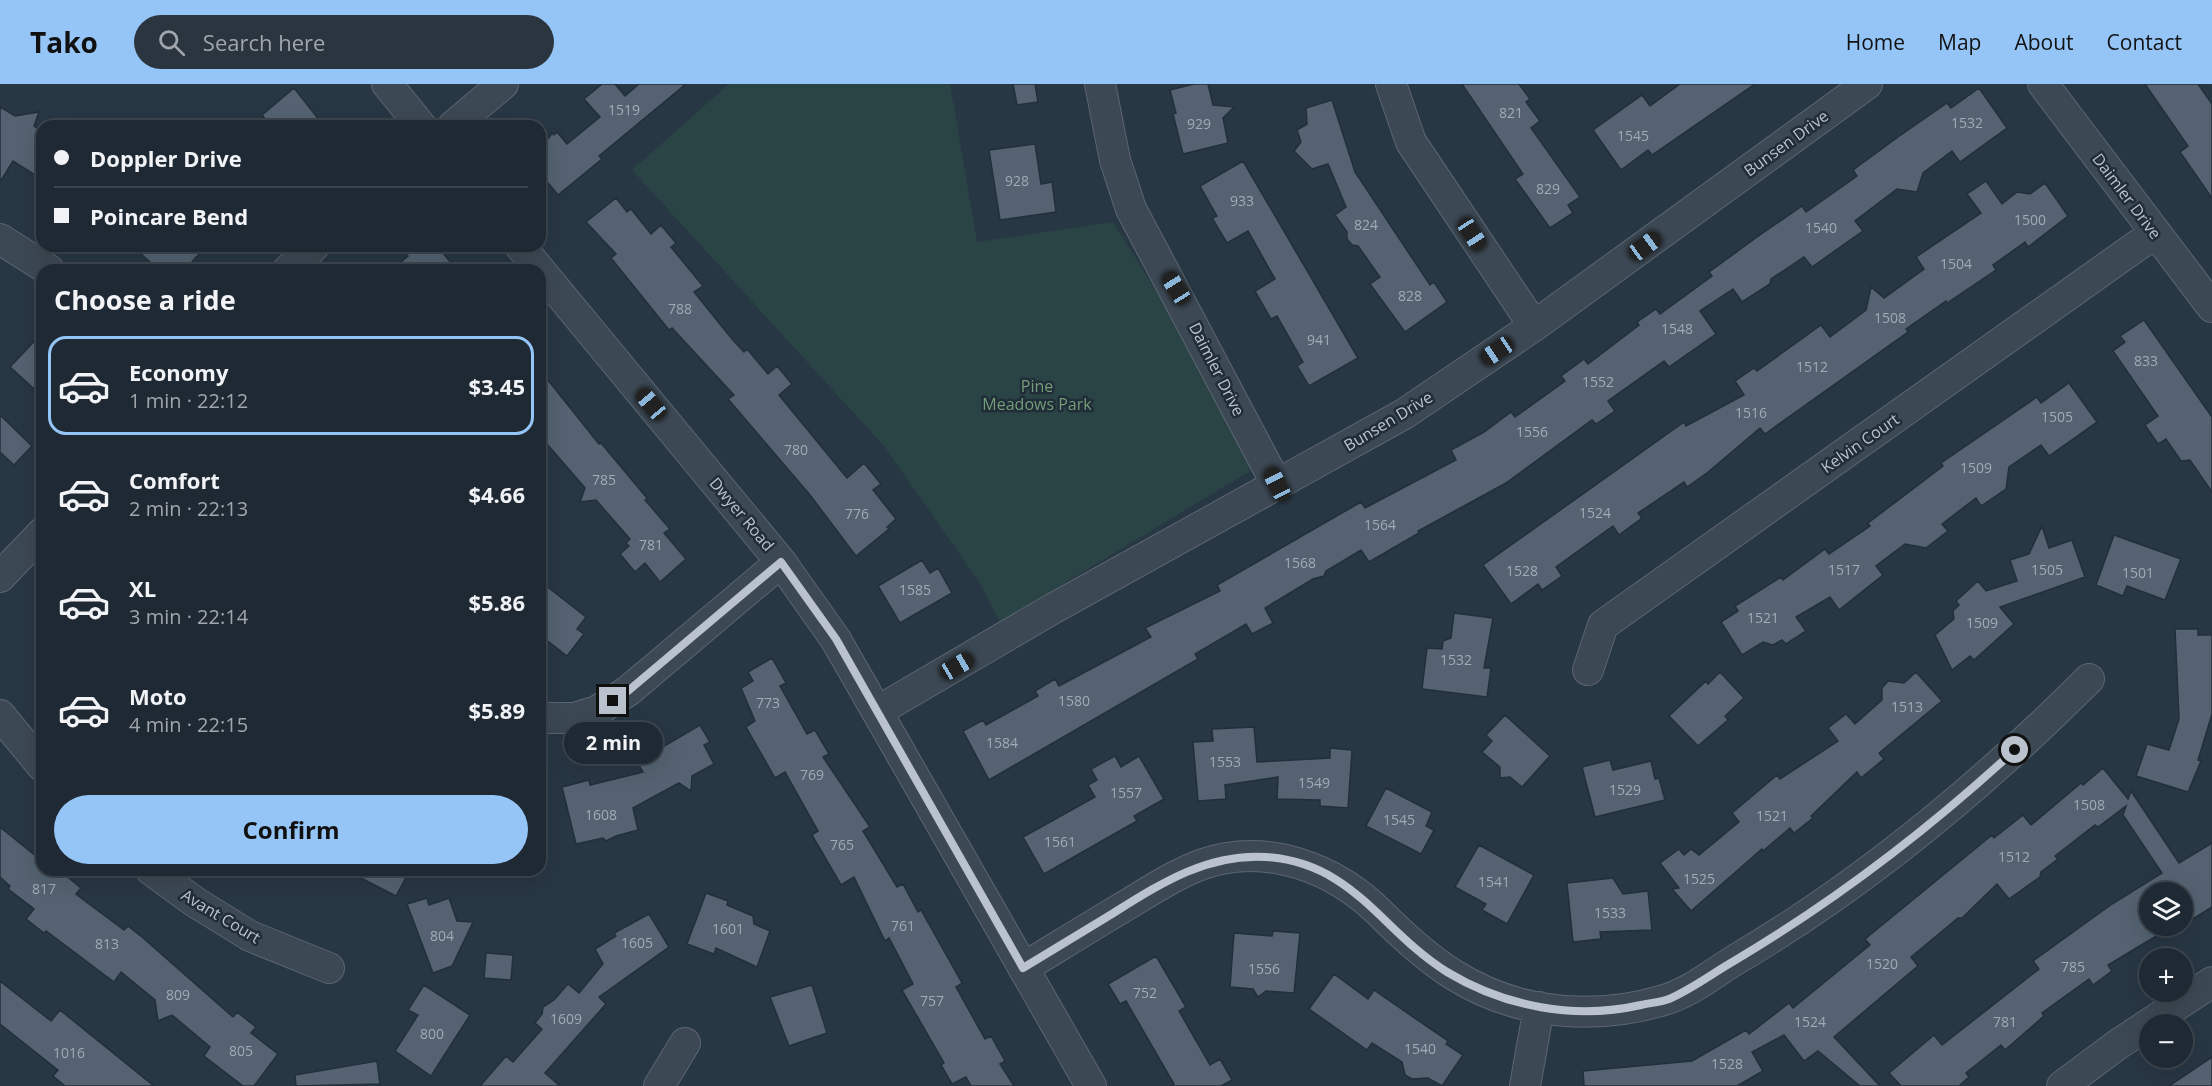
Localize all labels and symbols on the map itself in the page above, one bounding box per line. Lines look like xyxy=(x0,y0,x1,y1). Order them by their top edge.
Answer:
house number: 1519 xyxy=(608,100,640,119)
house number: 821 xyxy=(1499,103,1523,122)
street label: Bunsen Drive xyxy=(1739,105,1833,181)
house number: 1532 xyxy=(1951,113,1983,132)
house number: 929 xyxy=(1187,114,1211,133)
house number: 1545 xyxy=(1617,126,1649,145)
street label: Daimler Drive xyxy=(2087,149,2167,243)
house number: 928 xyxy=(1005,171,1029,190)
house number: 829 xyxy=(1536,179,1560,198)
house number: 933 xyxy=(1230,191,1254,210)
house number: 1500 xyxy=(2014,210,2046,229)
car xyxy=(1455,214,1489,254)
house number: 824 xyxy=(1354,215,1378,234)
house number: 1540 xyxy=(1805,218,1837,237)
car xyxy=(1625,228,1665,264)
house number: 1504 xyxy=(1940,254,1972,273)
car xyxy=(1159,268,1193,308)
house number: 828 xyxy=(1398,286,1422,305)
house number: 788 xyxy=(668,299,692,318)
house number: 1508 xyxy=(1874,308,1906,327)
street label: Daimler Drive xyxy=(1184,318,1250,420)
house number: 1548 xyxy=(1661,319,1693,338)
house number: 941 xyxy=(1307,330,1331,349)
car xyxy=(1477,333,1517,369)
house number: 833 xyxy=(2134,351,2158,370)
house number: 1512 xyxy=(1796,357,1828,376)
house number: 1552 xyxy=(1582,372,1614,391)
park label: Pine Meadows Park xyxy=(982,375,1092,415)
car xyxy=(633,384,669,424)
street label: Bunsen Drive xyxy=(1340,386,1436,456)
house number: 1516 xyxy=(1735,403,1767,422)
house number: 1505 xyxy=(2041,407,2073,426)
street label: Kelvin Court xyxy=(1817,408,1904,478)
house number: 1556 xyxy=(1516,422,1548,441)
house number: 780 xyxy=(784,440,808,459)
house number: 1509 xyxy=(1960,458,1992,477)
car xyxy=(1261,464,1293,504)
house number: 785 xyxy=(592,470,616,489)
street label: Dwyer Road xyxy=(705,472,779,556)
house number: 1524 xyxy=(1579,503,1611,522)
house number: 776 xyxy=(845,504,869,523)
house number: 1564 xyxy=(1364,515,1396,534)
house number: 781 xyxy=(639,535,663,554)
house number: 1568 xyxy=(1284,553,1316,572)
house number: 1517 xyxy=(1828,560,1860,579)
house number: 1505 xyxy=(2031,560,2063,579)
house number: 1528 xyxy=(1506,561,1538,580)
house number: 1501 xyxy=(2122,563,2154,582)
house number: 1585 xyxy=(899,580,931,599)
house number: 1521 xyxy=(1747,608,1779,627)
house number: 1509 xyxy=(1966,613,1998,632)
car xyxy=(937,649,977,683)
house number: 1532 xyxy=(1440,650,1472,669)
route end xyxy=(599,687,626,714)
house number: 1580 xyxy=(1058,691,1090,710)
house number: 773 xyxy=(756,693,780,712)
house number: 1513 xyxy=(1891,697,1923,716)
callout: 2 min xyxy=(564,722,662,764)
house number: 1584 xyxy=(986,733,1018,752)
route start xyxy=(2001,736,2028,763)
house number: 1553 xyxy=(1209,752,1241,771)
house number: 769 xyxy=(800,765,824,784)
house number: 1549 xyxy=(1298,773,1330,792)
house number: 1529 xyxy=(1609,780,1641,799)
house number: 1557 xyxy=(1110,783,1142,802)
house number: 1508 xyxy=(2073,795,2105,814)
house number: 1608 xyxy=(585,805,617,824)
house number: 1521 xyxy=(1756,806,1788,825)
house number: 1545 xyxy=(1383,810,1415,829)
house number: 1561 xyxy=(1044,832,1076,851)
house number: 765 xyxy=(830,835,854,854)
house number: 1512 xyxy=(1998,847,2030,866)
house number: 1525 xyxy=(1683,869,1715,888)
house number: 1541 xyxy=(1478,872,1510,891)
house number: 817 xyxy=(32,879,56,898)
street label: Avant Court xyxy=(177,884,265,948)
house number: 1533 xyxy=(1594,903,1626,922)
house number: 761 xyxy=(891,916,915,935)
house number: 1601 xyxy=(712,919,744,938)
house number: 804 xyxy=(430,926,454,945)
house number: 1605 xyxy=(621,933,653,952)
house number: 813 xyxy=(95,934,119,953)
house number: 1520 xyxy=(1866,954,1898,973)
house number: 785 xyxy=(2061,957,2085,976)
house number: 1556 xyxy=(1248,959,1280,978)
house number: 752 xyxy=(1133,983,1157,1002)
house number: 809 xyxy=(166,985,190,1004)
house number: 757 xyxy=(920,991,944,1010)
house number: 1609 xyxy=(550,1009,582,1028)
house number: 1524 xyxy=(1794,1012,1826,1031)
house number: 781 xyxy=(1993,1012,2017,1031)
house number: 800 xyxy=(420,1024,444,1043)
house number: 1540 xyxy=(1404,1039,1436,1058)
house number: 805 xyxy=(229,1041,253,1060)
house number: 1016 xyxy=(53,1043,85,1062)
house number: 1528 xyxy=(1711,1054,1743,1073)

